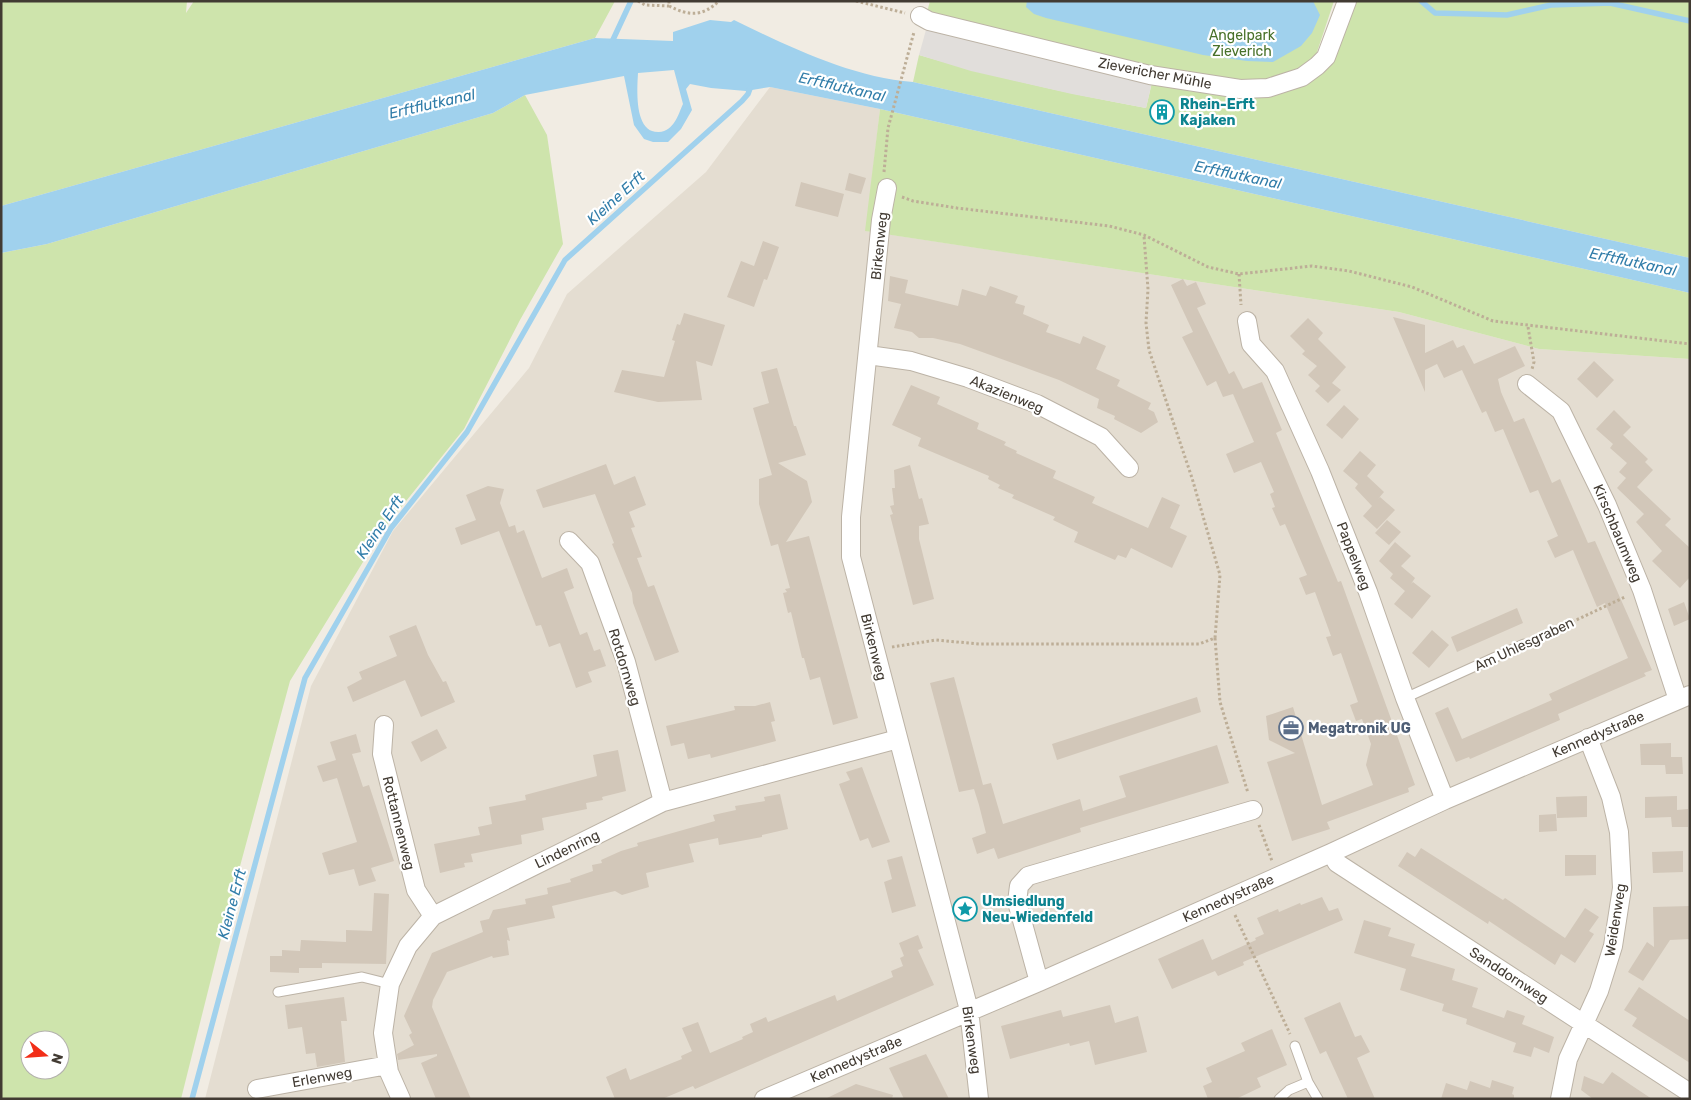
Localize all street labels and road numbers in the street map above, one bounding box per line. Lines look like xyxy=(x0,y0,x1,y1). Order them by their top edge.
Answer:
street label: Zievericher Mühle xyxy=(1097,54,1213,93)
street label: Birkenweg xyxy=(867,211,892,281)
street label: Akazienweg xyxy=(967,372,1046,417)
street label: Kirschbaumweg xyxy=(1589,482,1646,585)
street label: Pappelweg xyxy=(1333,520,1374,593)
street label: Birkenweg xyxy=(857,612,890,682)
street label: Am Uhlesgraben xyxy=(1472,614,1577,675)
street label: Rotdornweg xyxy=(605,626,644,708)
street label: Kennedystraße xyxy=(1550,707,1647,761)
street label: Rottannenweg xyxy=(379,774,418,872)
street label: Lindenring xyxy=(532,826,602,872)
street label: Kennedystraße xyxy=(1180,871,1277,926)
street label: Weidenweg xyxy=(1601,882,1630,958)
street label: Sanddornweg xyxy=(1466,944,1551,1007)
street label: Birkenweg xyxy=(958,1005,985,1075)
street label: Kennedystraße xyxy=(808,1032,905,1086)
street label: Erlenweg xyxy=(291,1064,353,1091)

